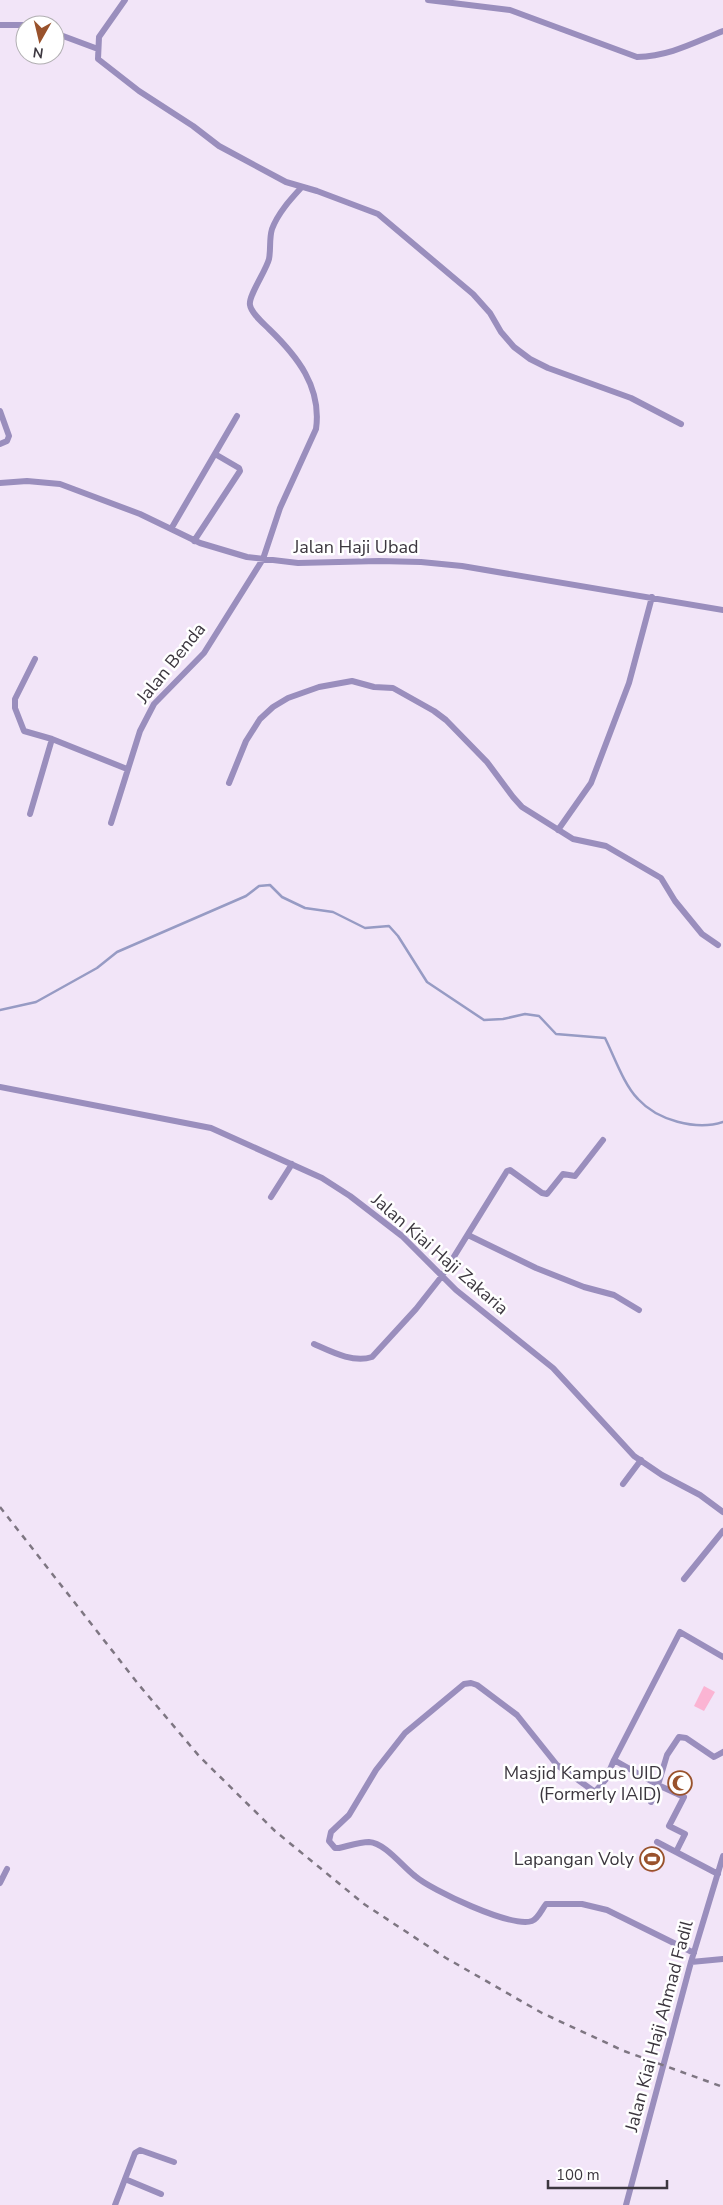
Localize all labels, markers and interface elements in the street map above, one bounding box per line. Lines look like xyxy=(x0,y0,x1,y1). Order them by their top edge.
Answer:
north arrow xyxy=(15,15,65,65)
text: N xyxy=(32,42,45,63)
street label: Jalan Haji Ubad xyxy=(292,535,419,559)
street label: Jalan Benda xyxy=(130,618,211,709)
street label: Jalan Kiai Haji Zakaria xyxy=(366,1187,513,1320)
place label: Masjid Kampus UID (Formerly IAID) xyxy=(504,1761,662,1806)
mosque icon: Masjid Kampus UID (Formerly IAID) xyxy=(667,1770,693,1796)
sports icon: Lapangan Voly xyxy=(639,1846,665,1872)
place label: Lapangan Voly xyxy=(514,1847,635,1871)
street label: Jalan Kiai Haji Ahmad Fadil xyxy=(619,1917,699,2135)
scale bar xyxy=(548,2158,667,2190)
text: 100 m xyxy=(556,2165,600,2185)

